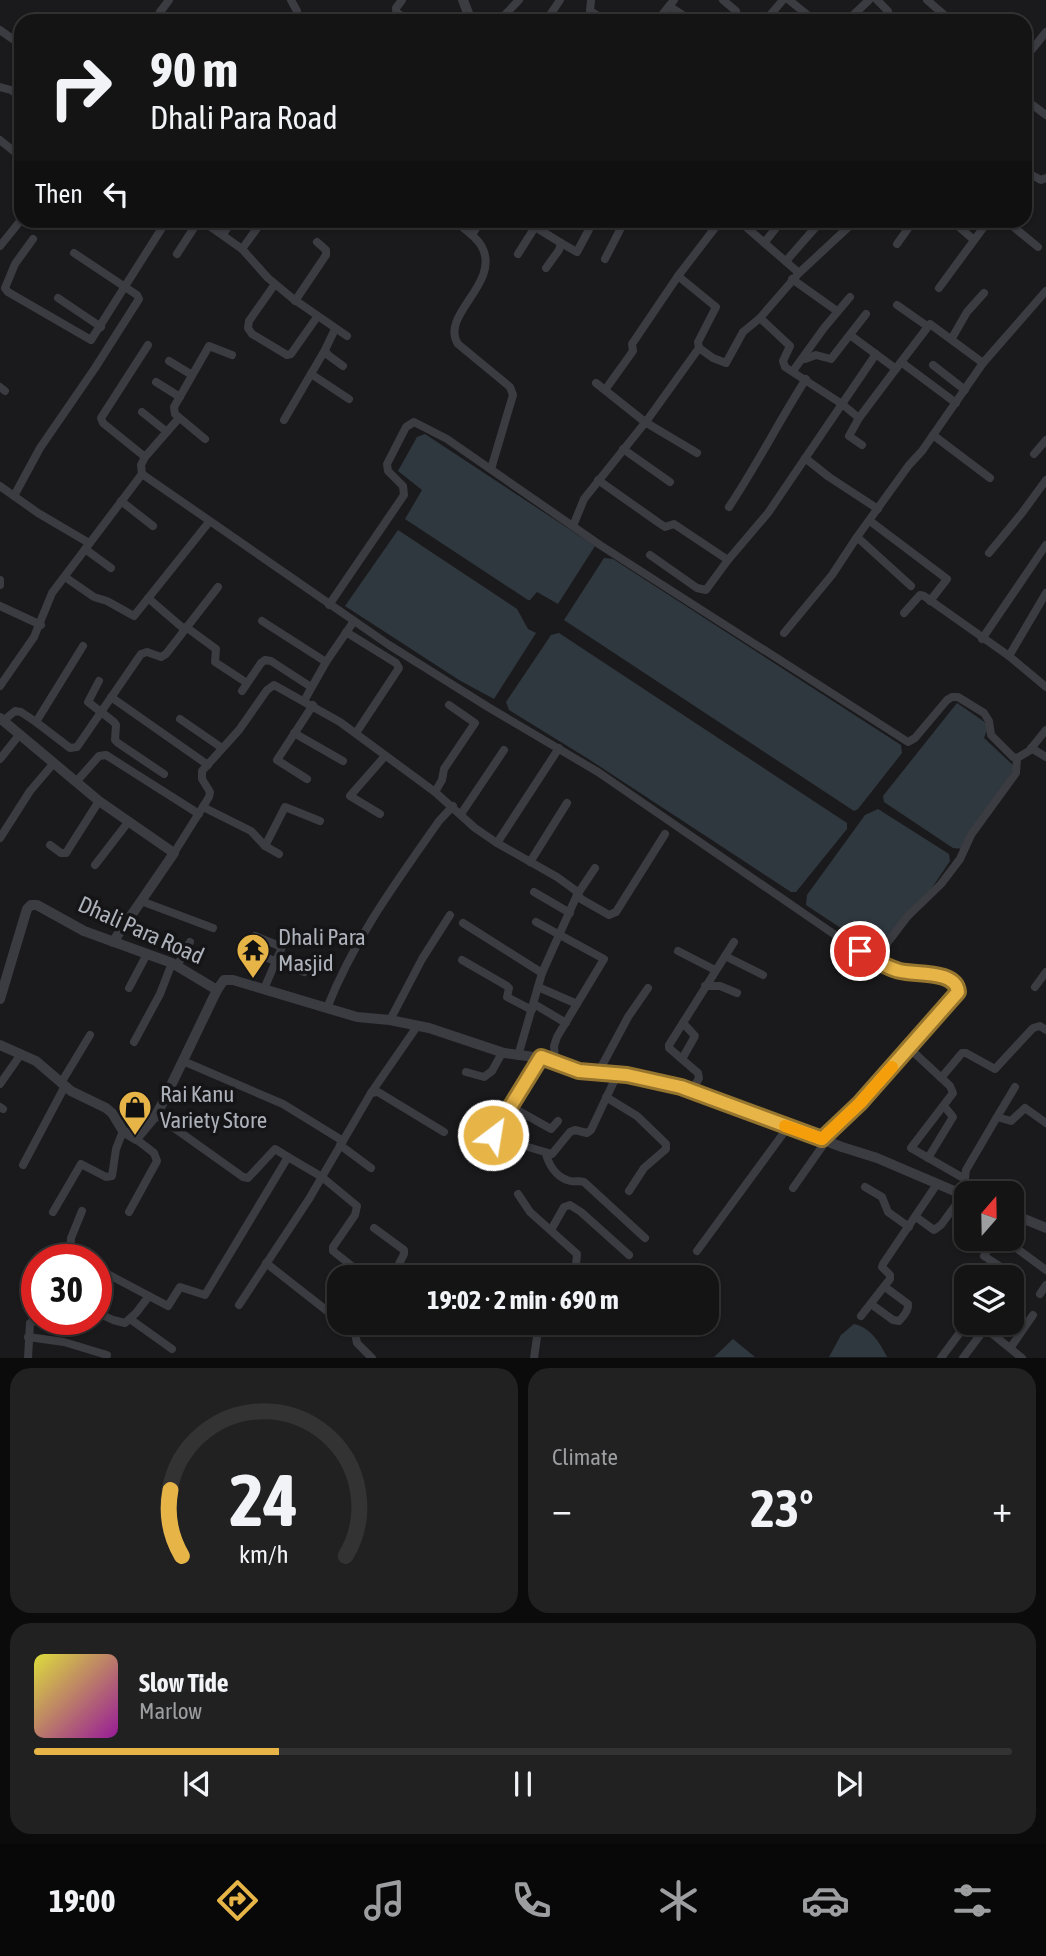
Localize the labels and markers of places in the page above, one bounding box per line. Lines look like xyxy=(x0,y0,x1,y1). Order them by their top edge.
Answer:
pin xyxy=(830,921,890,981)
place label: Dhali Para Masjid xyxy=(278,924,366,976)
temple icon: Dhali Para Masjid xyxy=(234,931,272,980)
place label: Rai Kanu Variety Store xyxy=(160,1081,267,1133)
shop icon: Rai Kanu Variety Store xyxy=(116,1088,154,1137)

